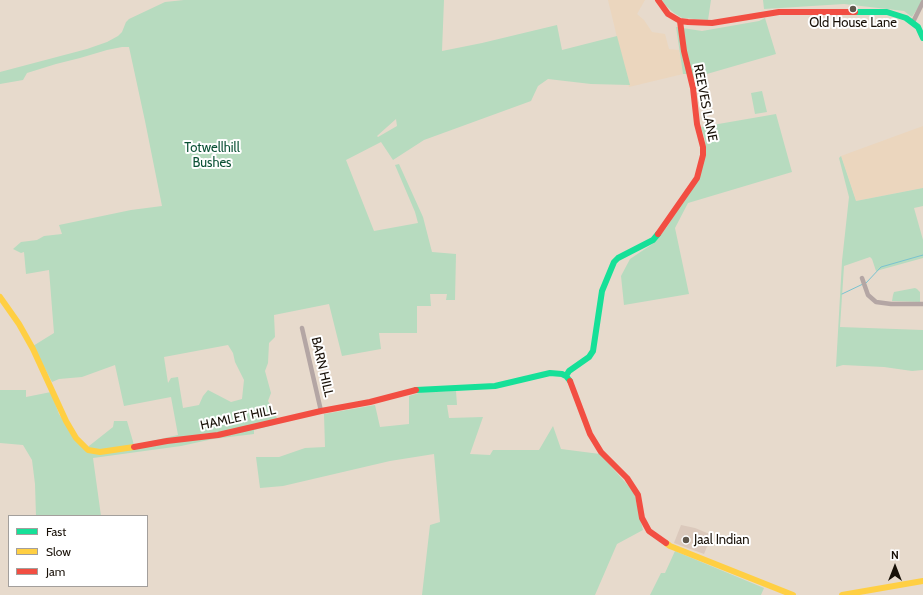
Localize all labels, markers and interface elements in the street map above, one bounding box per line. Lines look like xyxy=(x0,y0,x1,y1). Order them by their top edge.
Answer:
marker: Old House Lane xyxy=(848,4,858,14)
place label: Old House Lane xyxy=(809,15,897,31)
street label: REEVES LANE xyxy=(690,63,720,143)
park label: Totwellhill Bushes xyxy=(184,140,240,171)
street label: BARN HILL xyxy=(308,335,336,399)
street label: HAMLET HILL xyxy=(199,402,277,434)
legend xyxy=(8,515,148,587)
text: Fast xyxy=(46,524,66,539)
place label: Jaal Indian xyxy=(694,532,750,548)
marker: Jaal Indian xyxy=(681,535,691,545)
text: Slow xyxy=(46,544,71,559)
north arrow xyxy=(875,547,915,587)
text: N xyxy=(891,548,899,562)
text: Jam xyxy=(46,564,65,579)

